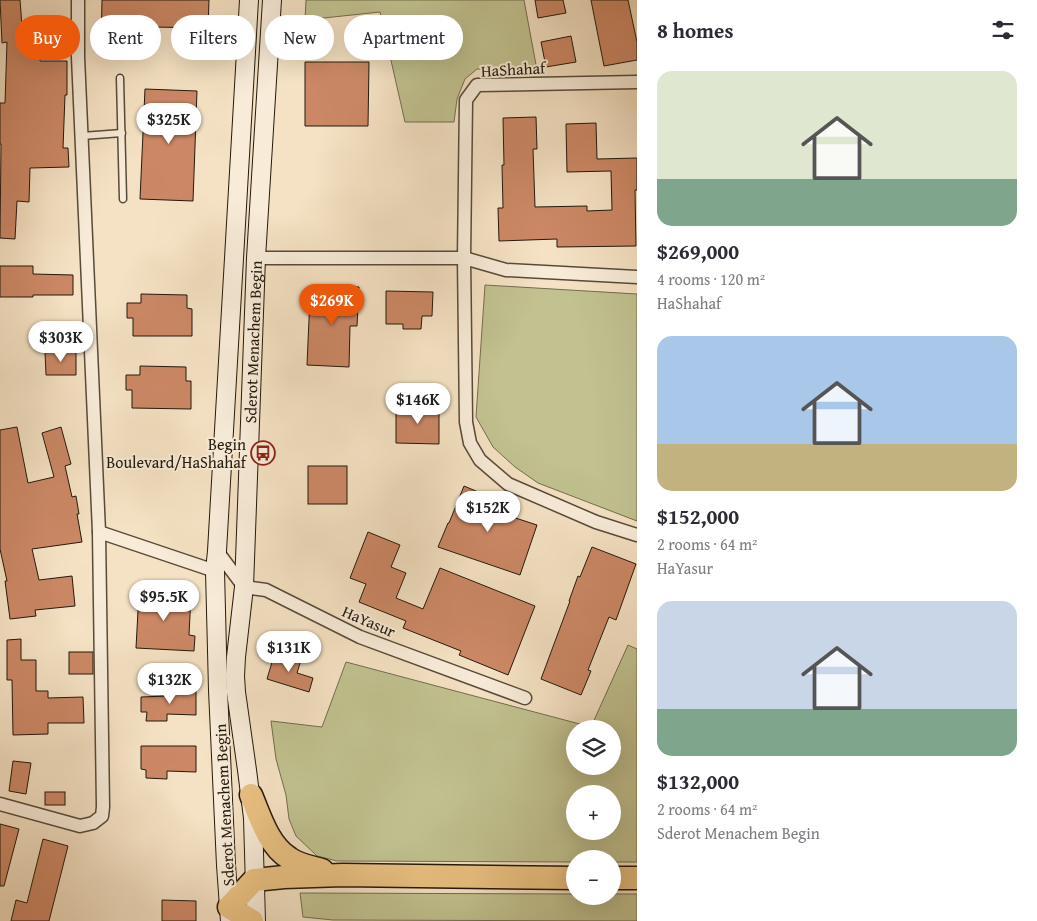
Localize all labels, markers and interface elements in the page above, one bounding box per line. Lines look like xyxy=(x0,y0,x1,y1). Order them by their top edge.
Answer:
chip: Buy xyxy=(15,15,80,60)
chip: Rent xyxy=(90,15,161,60)
chip: Filters xyxy=(171,15,255,60)
chip: New xyxy=(265,15,334,60)
chip: Apartment xyxy=(344,15,463,60)
text: 8 homes xyxy=(657,15,733,46)
icon: filters xyxy=(989,16,1017,44)
street label: HaShahaf xyxy=(480,55,548,83)
pin: $325K xyxy=(134,102,204,145)
icon: home xyxy=(792,103,882,193)
text: $325K xyxy=(147,107,191,131)
text: $269,000 xyxy=(657,236,739,267)
street label: Sderot Menachem Begin xyxy=(238,260,268,424)
text: 4 rooms · 120 m² xyxy=(657,267,765,291)
pin: $269K xyxy=(297,284,367,326)
text: $269K xyxy=(310,288,354,312)
text: HaShahaf xyxy=(657,291,721,315)
pin: $303K xyxy=(26,320,96,363)
text: $303K xyxy=(39,325,83,349)
icon: home xyxy=(792,368,882,458)
pin: $146K xyxy=(383,382,453,425)
text: $146K xyxy=(396,387,440,411)
place label: Begin Boulevard/HaShahaf xyxy=(106,432,248,474)
bus stop icon: Begin Boulevard/HaShahaf xyxy=(250,440,276,466)
pin: $152K xyxy=(453,490,523,533)
text: $152K xyxy=(466,495,510,519)
text: $152,000 xyxy=(657,501,739,532)
text: 2 rooms · 64 m² xyxy=(657,532,757,556)
text: HaYasur xyxy=(657,556,713,580)
pin: $95.5K xyxy=(123,580,205,622)
text: $95.5K xyxy=(140,584,188,608)
street label: HaYasur xyxy=(339,599,400,643)
pin: $131K xyxy=(254,630,324,673)
icon: home xyxy=(792,633,882,723)
text: $131K xyxy=(267,635,311,659)
pin: $132K xyxy=(135,662,205,705)
text: $132K xyxy=(148,667,192,691)
map controls xyxy=(566,720,621,905)
button: layers xyxy=(566,720,621,775)
street label: Sderot Menachem Begin xyxy=(208,723,240,887)
text: $132,000 xyxy=(657,766,739,797)
button: + xyxy=(566,785,621,840)
text: 2 rooms · 64 m² xyxy=(657,797,757,821)
text: Sderot Menachem Begin xyxy=(657,821,820,845)
button: − xyxy=(566,850,621,905)

